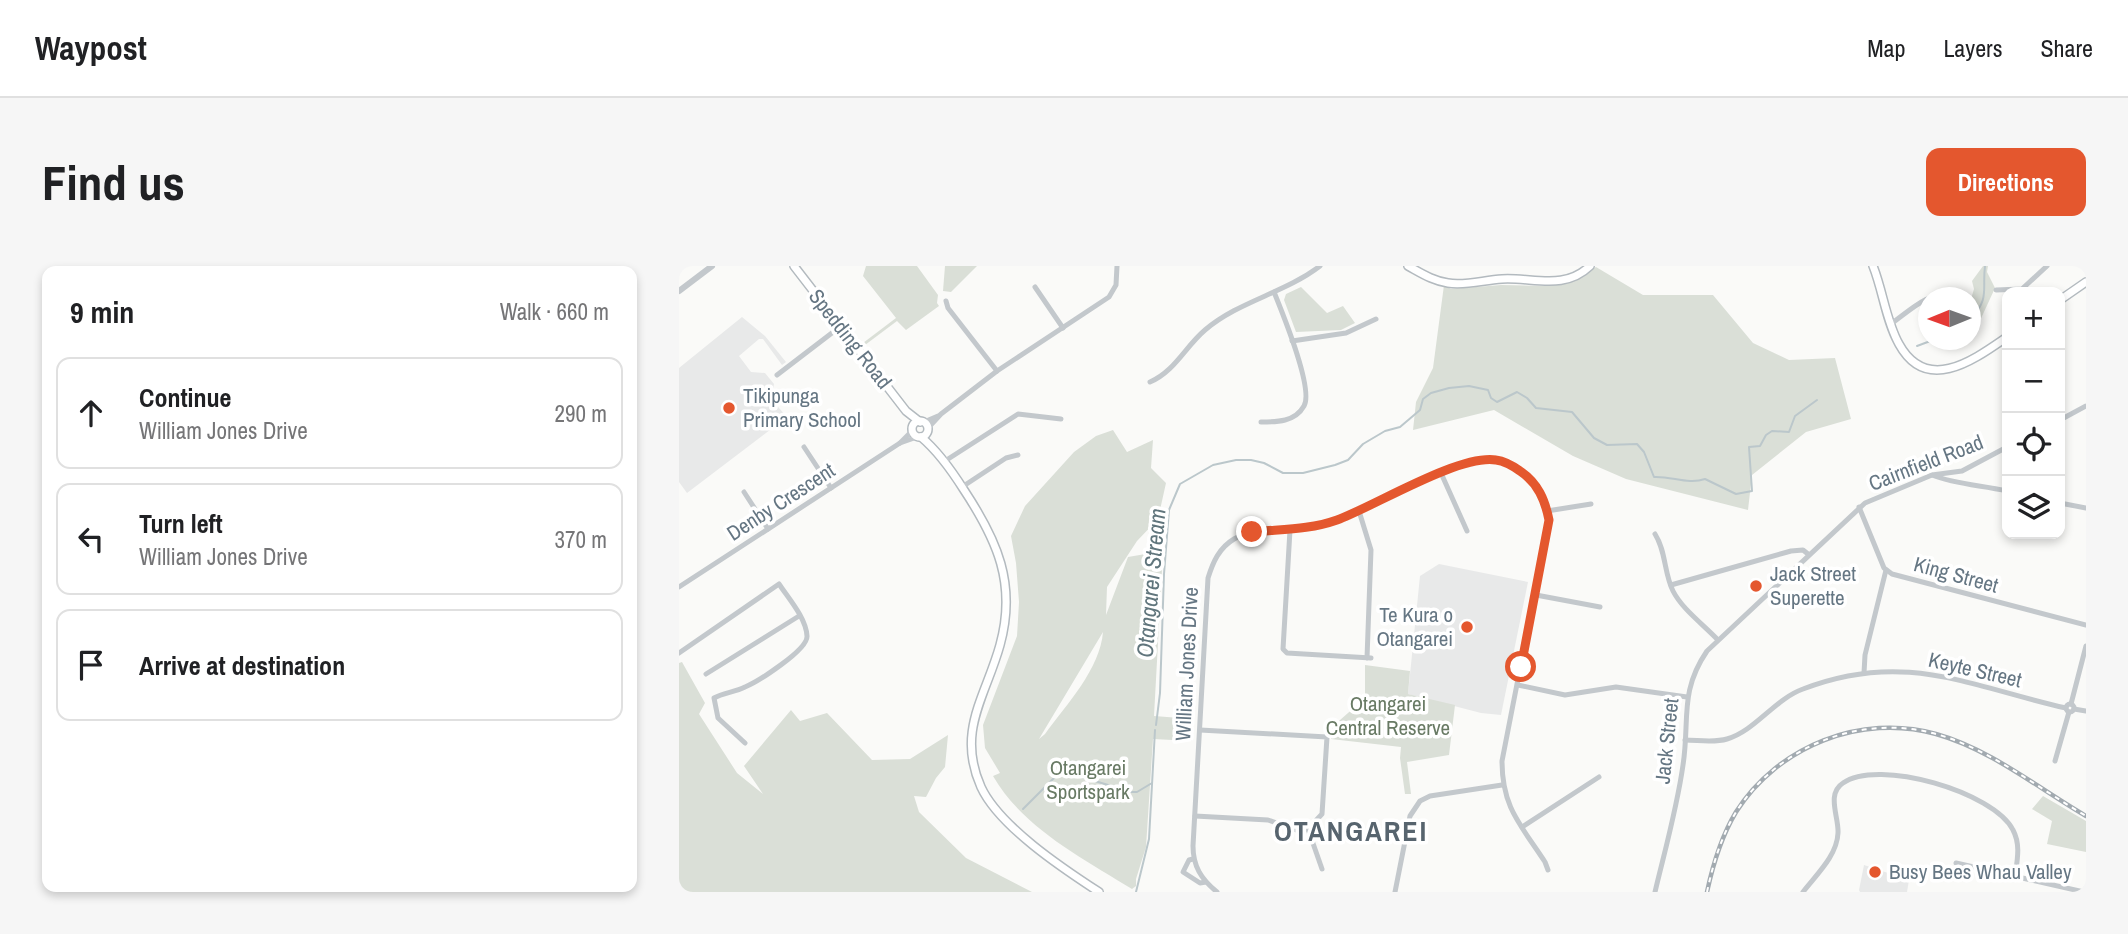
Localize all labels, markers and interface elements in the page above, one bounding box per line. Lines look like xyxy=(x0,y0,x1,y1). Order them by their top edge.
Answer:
text: Waypost xyxy=(35,26,147,70)
text: Map xyxy=(1867,32,1905,64)
text: Layers xyxy=(1943,32,2002,64)
text: Share xyxy=(2040,32,2093,64)
button: Directions xyxy=(1926,148,2086,216)
text: Find us xyxy=(42,149,185,215)
street label: Spedding Road xyxy=(802,283,899,395)
north arrow xyxy=(1918,287,1981,350)
map controls xyxy=(2002,287,2065,539)
button: + xyxy=(2002,287,2065,350)
text: 9 min xyxy=(70,292,134,332)
text: Walk · 660 m xyxy=(500,296,609,327)
button: − xyxy=(2002,350,2065,413)
text: Continue xyxy=(139,380,231,415)
place label: Tikipunga Primary School xyxy=(743,381,861,434)
icon: ahead xyxy=(72,394,110,432)
text: 290 m xyxy=(555,398,607,429)
marker: Tikipunga Primary School xyxy=(721,400,737,416)
button: locate xyxy=(2002,413,2065,476)
text: William Jones Drive xyxy=(139,415,308,446)
street label: Cairnfield Road xyxy=(1864,427,1987,498)
street label: Denby Crescent xyxy=(721,456,841,547)
button: layers xyxy=(2002,476,2065,539)
text: Turn left xyxy=(139,506,223,541)
water label: Otangarei Stream xyxy=(1129,507,1172,659)
route end xyxy=(1236,516,1267,547)
icon: left xyxy=(72,520,110,558)
text: 370 m xyxy=(555,524,607,555)
text: William Jones Drive xyxy=(139,541,308,572)
street label: King Street xyxy=(1911,549,2002,600)
place label: Jack Street Superette xyxy=(1770,559,1856,612)
marker: Jack Street Superette xyxy=(1748,578,1764,594)
street label: William Jones Drive xyxy=(1168,586,1205,742)
place label: Te Kura o Otangarei xyxy=(1376,600,1453,653)
marker: Te Kura o Otangarei xyxy=(1459,619,1475,635)
street label: Keyte Street xyxy=(1926,645,2025,694)
icon: arrive xyxy=(72,646,110,684)
text: Arrive at destination xyxy=(139,648,345,683)
route start xyxy=(1505,651,1536,682)
park label: Otangarei Central Reserve xyxy=(1326,689,1450,742)
street label: Jack Street xyxy=(1648,696,1685,785)
park label: Otangarei Sportspark xyxy=(1046,753,1130,806)
district label: OTANGAREI xyxy=(1274,812,1428,850)
place label: Busy Bees Whau Valley xyxy=(1889,857,2072,886)
marker: Busy Bees Whau Valley xyxy=(1867,864,1883,880)

